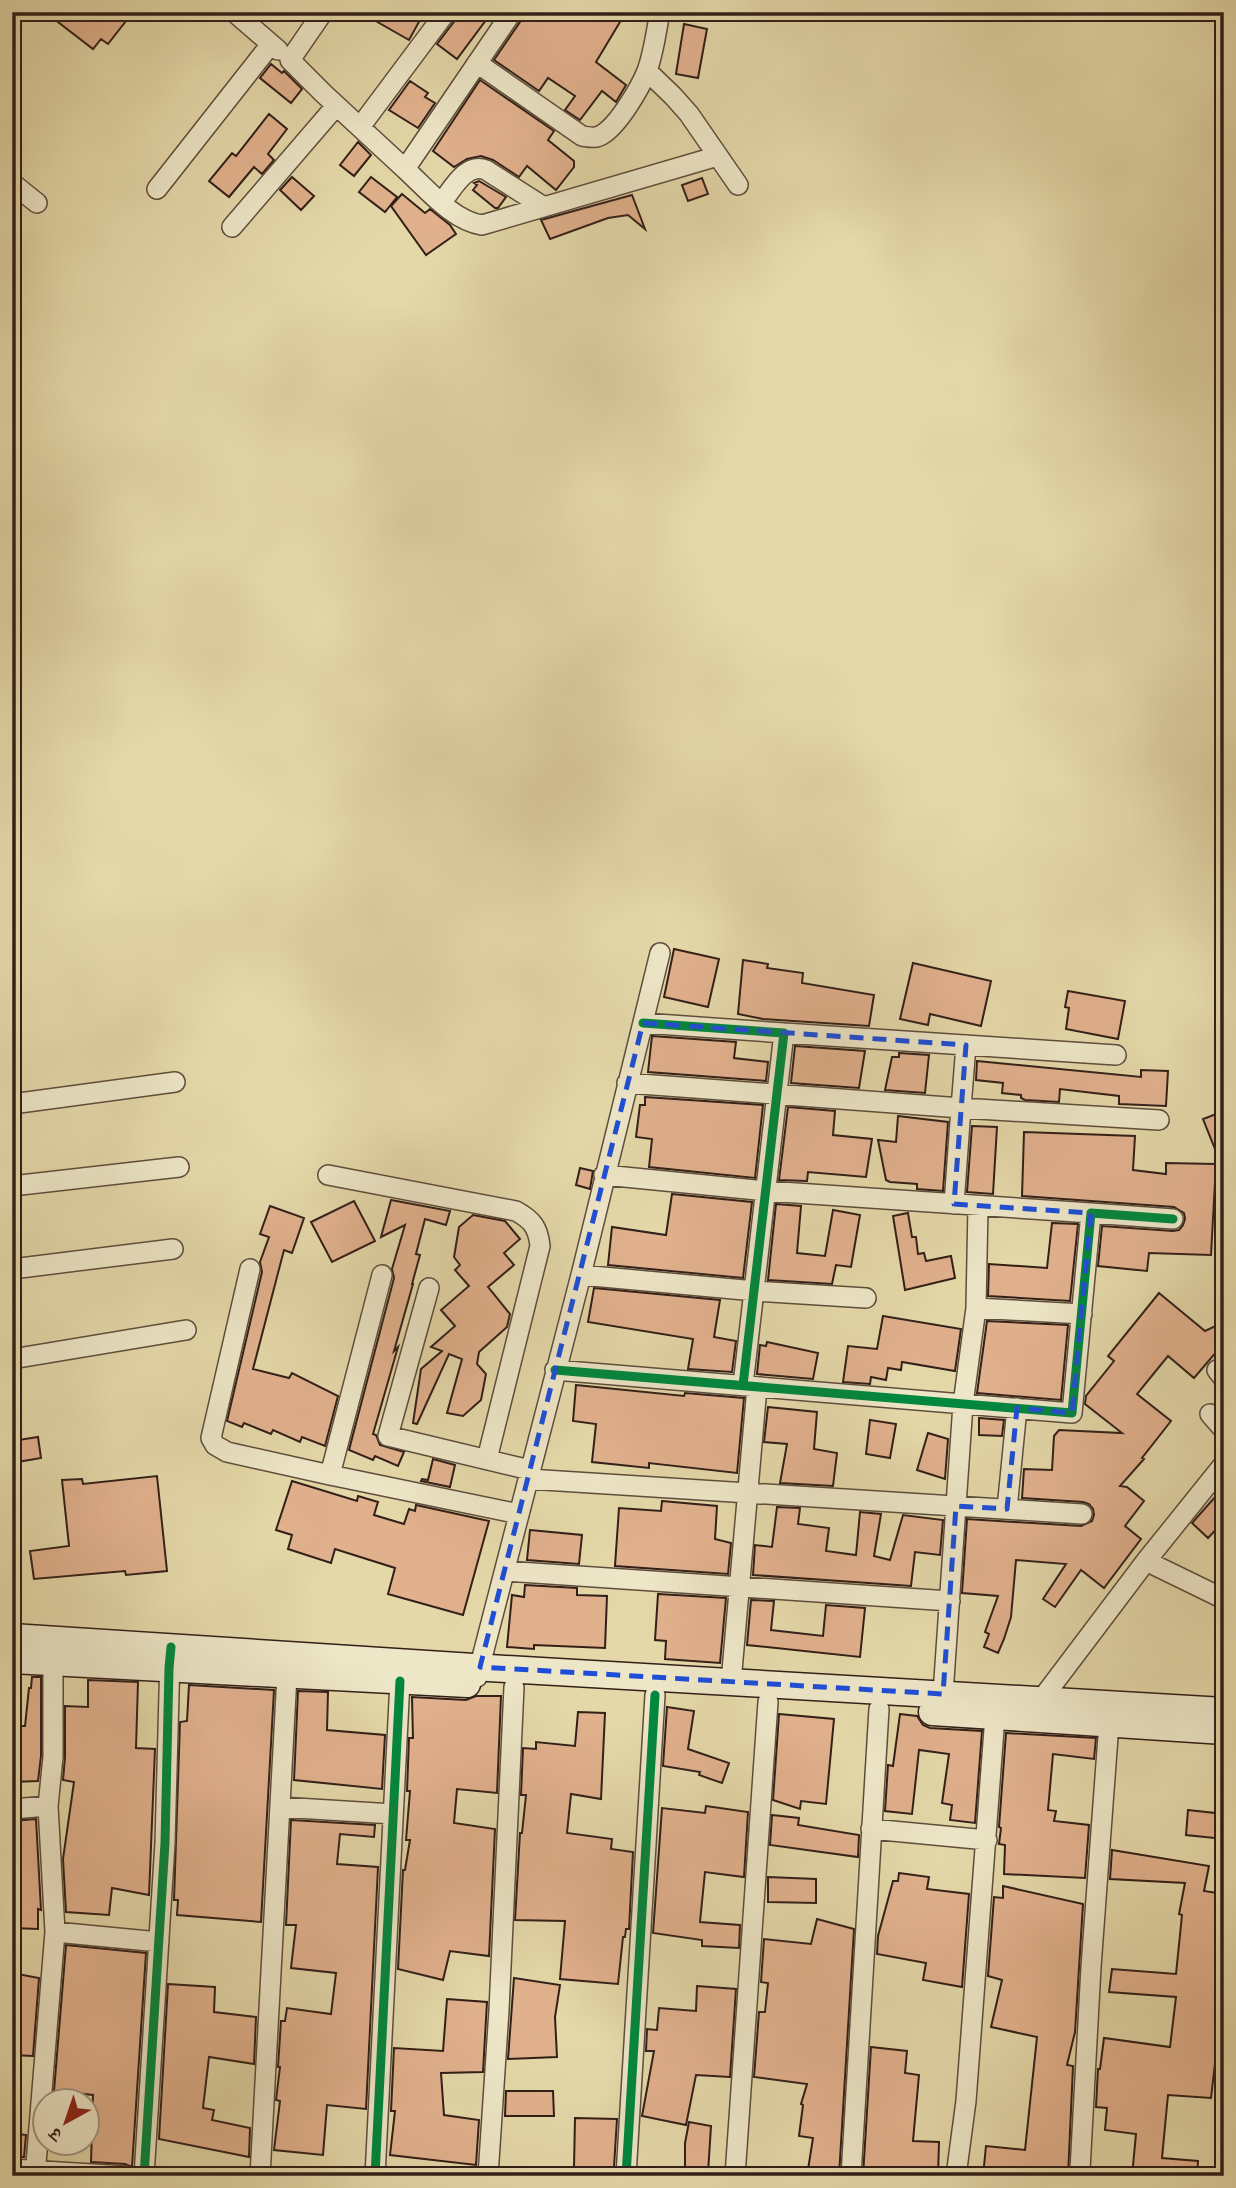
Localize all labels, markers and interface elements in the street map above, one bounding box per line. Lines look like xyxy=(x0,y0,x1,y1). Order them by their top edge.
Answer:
north arrow xyxy=(32,2086,102,2156)
text: उ xyxy=(43,2121,69,2148)

